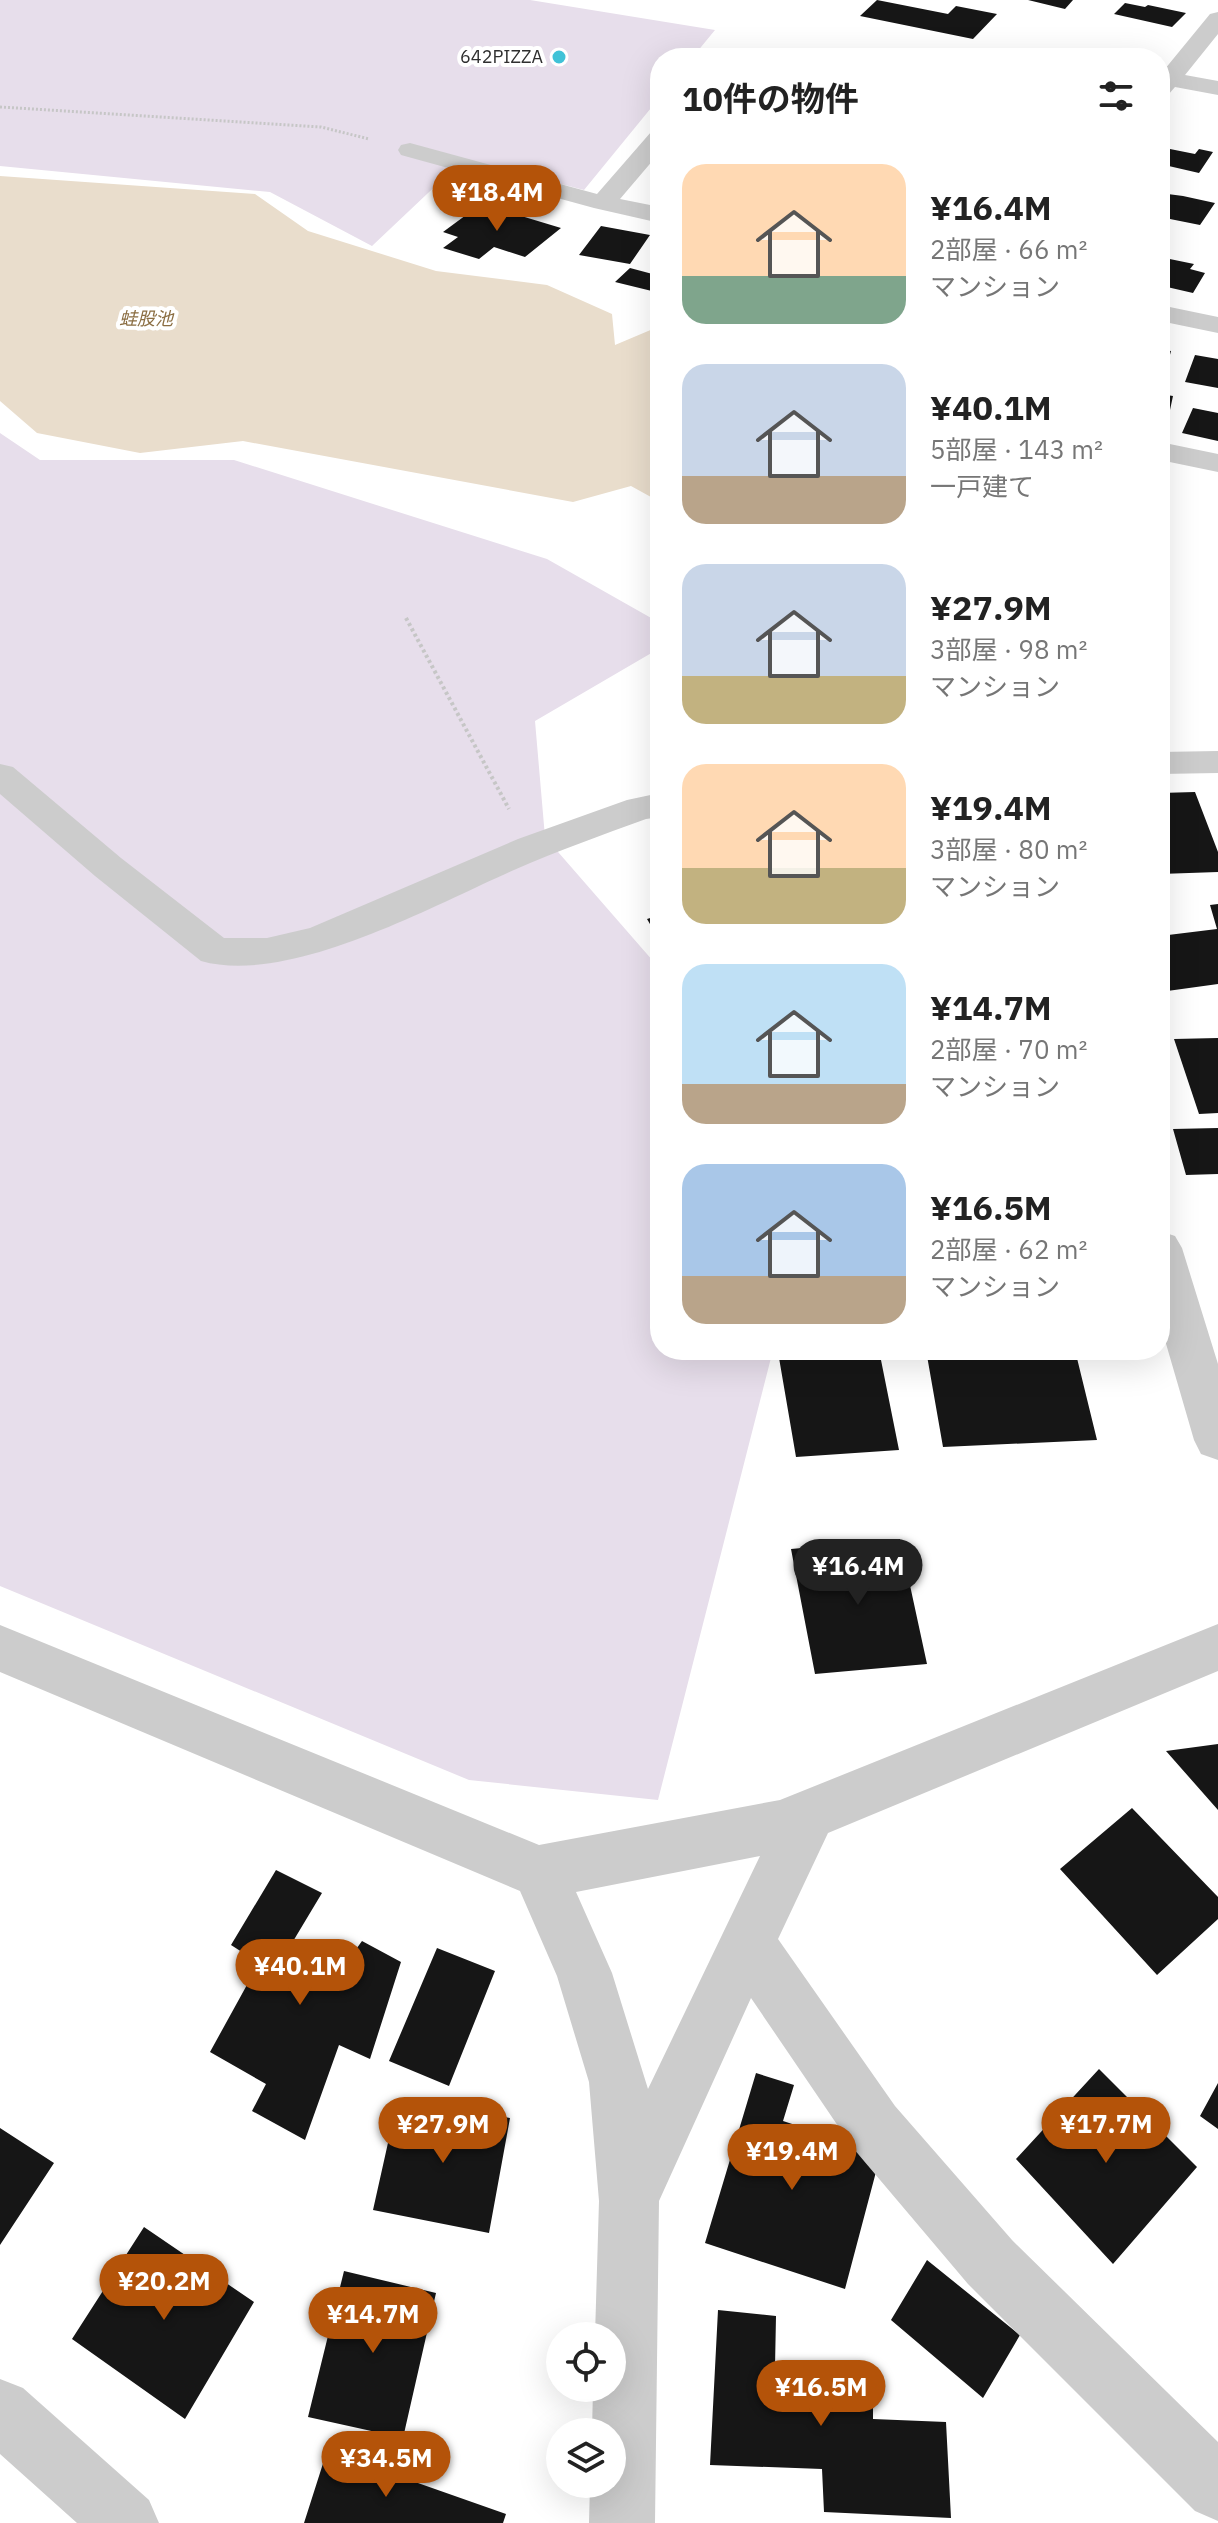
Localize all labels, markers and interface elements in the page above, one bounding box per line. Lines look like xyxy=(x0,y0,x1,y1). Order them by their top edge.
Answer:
place label: 642PIZZA xyxy=(460,45,543,68)
marker: 642PIZZA xyxy=(550,48,568,66)
icon: filters xyxy=(1094,74,1138,118)
text: 10件の物件 xyxy=(682,76,859,120)
pin: ¥18.4M xyxy=(432,165,562,233)
text: ¥18.4M xyxy=(450,174,544,208)
text: ¥16.4M xyxy=(930,185,1052,229)
icon: home xyxy=(746,196,842,292)
text: 2部屋 · 66 m² xyxy=(930,232,1087,266)
text: マンション xyxy=(930,269,1060,303)
water label: 蛙股池 xyxy=(119,307,175,330)
text: ¥40.1M xyxy=(930,385,1052,429)
icon: home xyxy=(746,396,842,492)
text: 5部屋 · 143 m² xyxy=(930,432,1103,466)
text: 一戸建て xyxy=(930,469,1034,503)
text: ¥27.9M xyxy=(930,585,1052,629)
icon: home xyxy=(746,596,842,692)
text: 3部屋 · 98 m² xyxy=(930,632,1087,666)
text: マンション xyxy=(930,669,1060,703)
text: ¥19.4M xyxy=(930,785,1052,829)
icon: home xyxy=(746,796,842,892)
text: 3部屋 · 80 m² xyxy=(930,832,1087,866)
text: マンション xyxy=(930,869,1060,903)
text: ¥14.7M xyxy=(930,985,1052,1029)
icon: home xyxy=(746,996,842,1092)
text: 2部屋 · 70 m² xyxy=(930,1032,1087,1066)
text: マンション xyxy=(930,1069,1060,1103)
text: ¥16.5M xyxy=(930,1185,1052,1229)
icon: home xyxy=(746,1196,842,1292)
text: 2部屋 · 62 m² xyxy=(930,1232,1087,1266)
text: マンション xyxy=(930,1269,1060,1303)
pin: ¥16.4M xyxy=(793,1539,923,1607)
text: ¥16.4M xyxy=(811,1548,905,1582)
pin: ¥40.1M xyxy=(235,1939,365,2007)
text: ¥40.1M xyxy=(253,1948,347,1982)
pin: ¥27.9M xyxy=(378,2097,508,2165)
pin: ¥17.7M xyxy=(1041,2097,1171,2165)
text: ¥27.9M xyxy=(396,2106,490,2140)
text: ¥17.7M xyxy=(1059,2106,1153,2140)
pin: ¥19.4M xyxy=(727,2124,857,2192)
text: ¥19.4M xyxy=(745,2133,839,2167)
pin: ¥20.2M xyxy=(99,2254,229,2322)
text: ¥20.2M xyxy=(117,2263,211,2297)
pin: ¥14.7M xyxy=(308,2287,438,2355)
text: ¥14.7M xyxy=(326,2296,420,2330)
map controls xyxy=(546,2322,626,2498)
button: locate xyxy=(546,2322,626,2402)
pin: ¥16.5M xyxy=(756,2360,886,2428)
text: ¥16.5M xyxy=(774,2369,868,2403)
button: layers xyxy=(546,2418,626,2498)
pin: ¥34.5M xyxy=(321,2431,451,2499)
text: ¥34.5M xyxy=(339,2440,433,2474)

